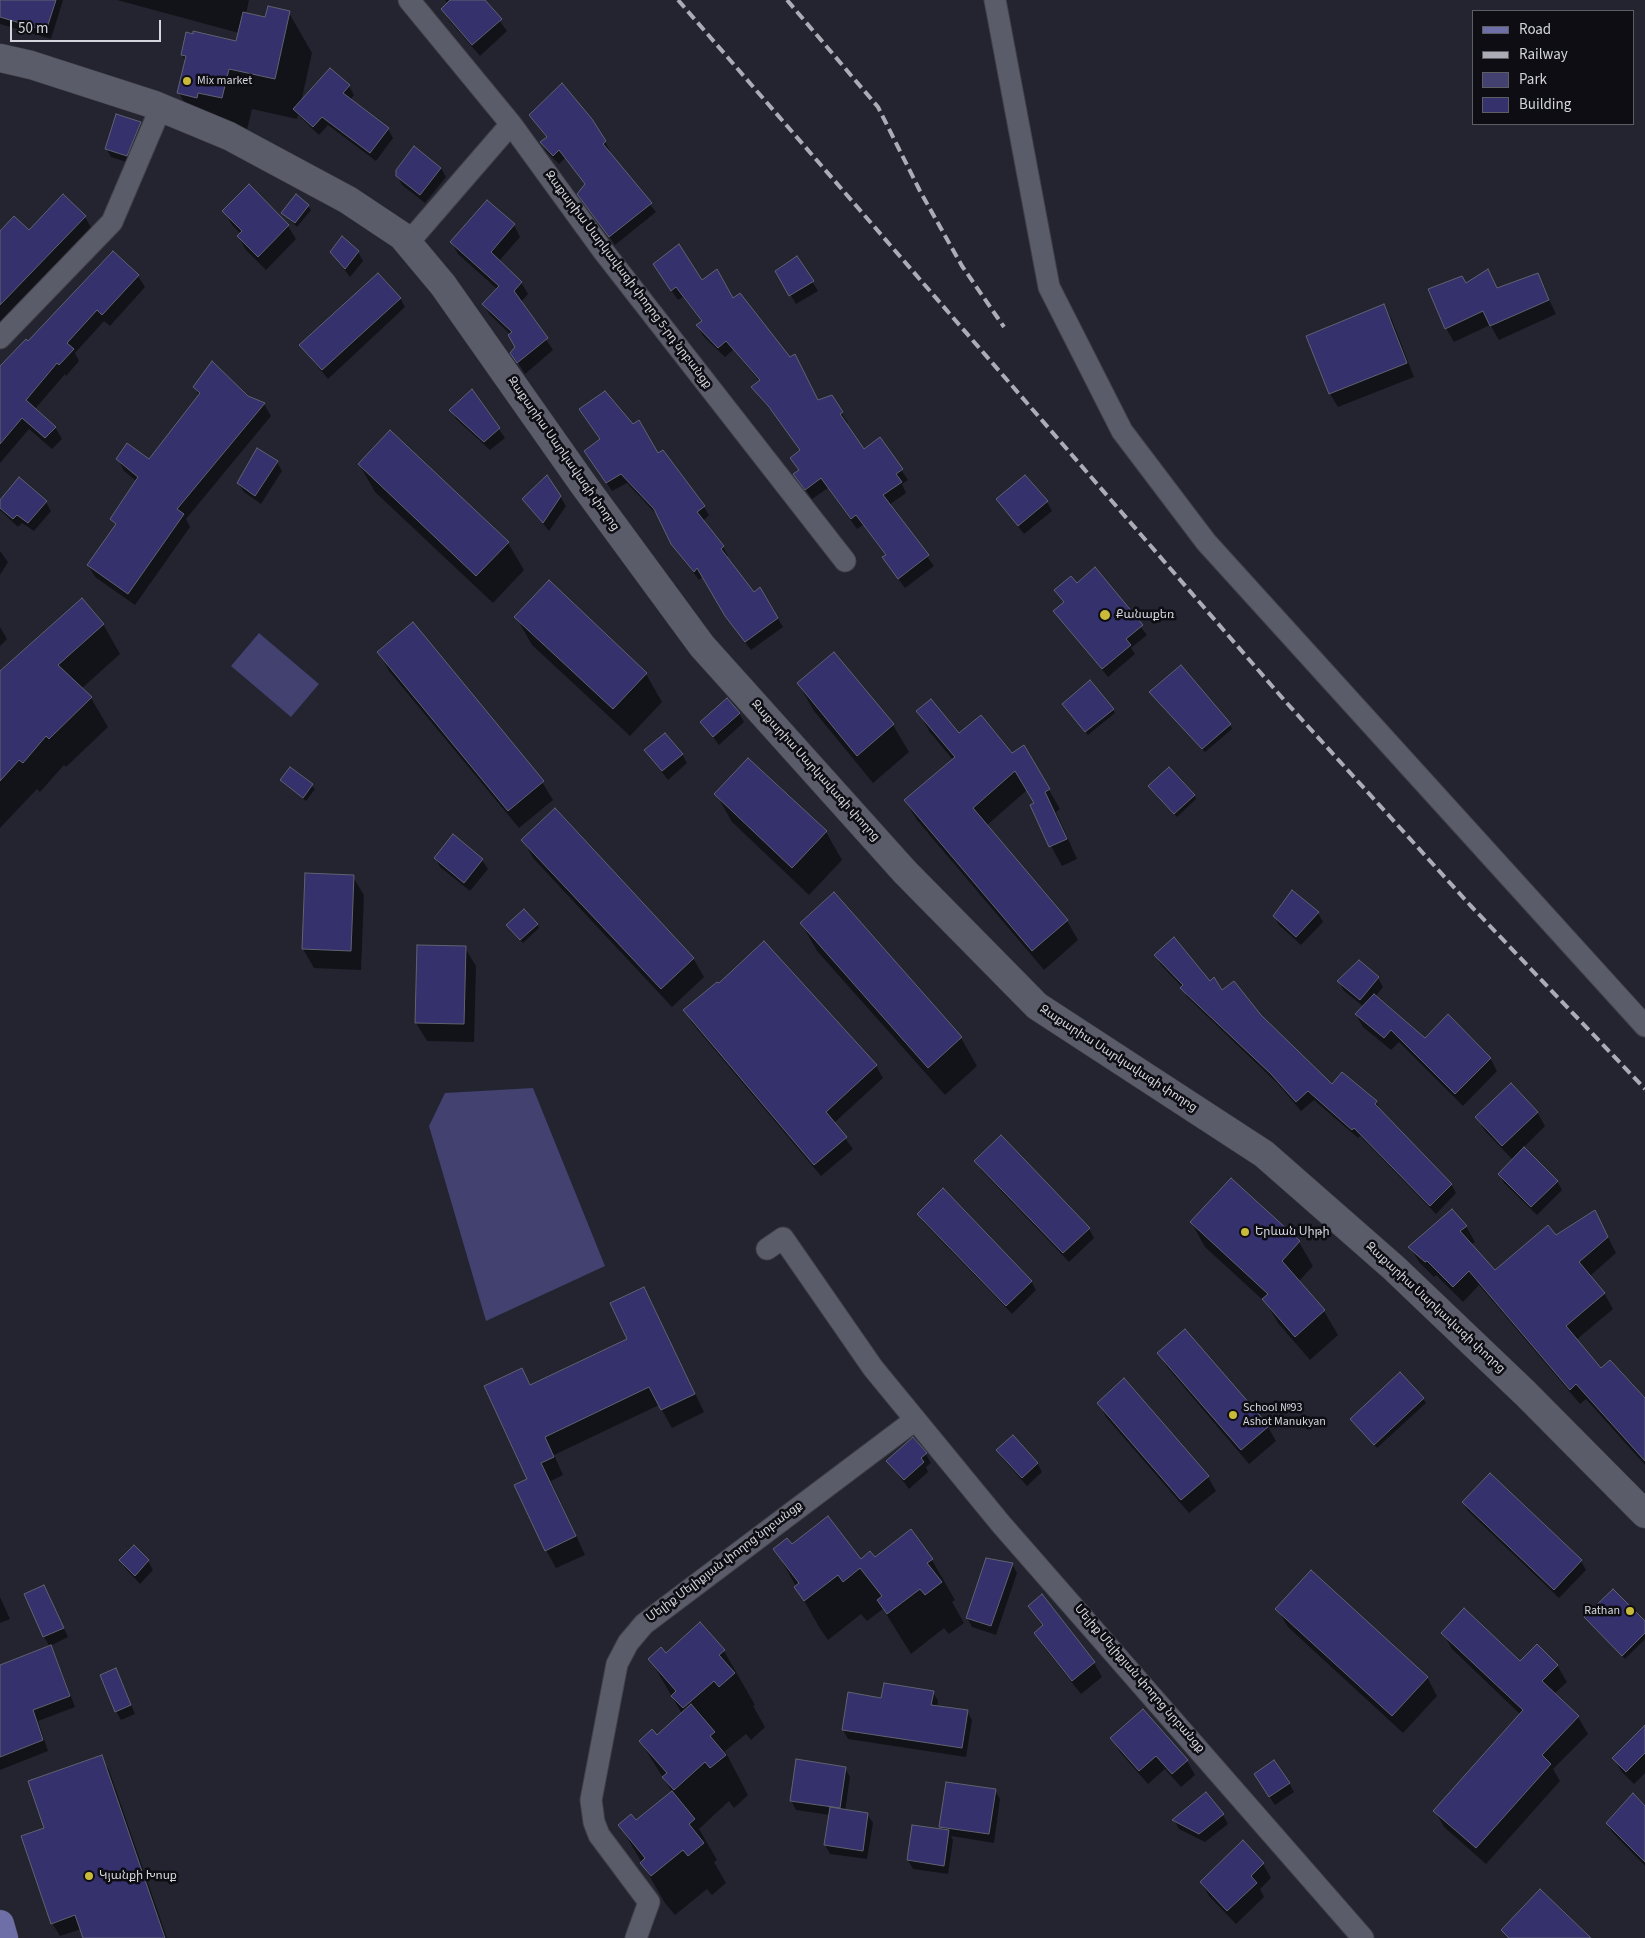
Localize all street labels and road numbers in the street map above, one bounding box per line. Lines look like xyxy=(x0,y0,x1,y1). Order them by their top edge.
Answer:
street label: Զաքարիա Սարկավագի փողոց 5-րդ նրբանցք xyxy=(541,168,715,392)
street label: Զաքարիա Սարկավագի փողոց xyxy=(504,374,622,534)
street label: Զաքարիա Սարկավագի փողոց xyxy=(748,697,882,845)
street label: Զաքարիա Սարկավագի փողոց xyxy=(1036,1003,1200,1115)
street label: Զաքարիա Սարկավագի փողոց xyxy=(1362,1240,1508,1376)
street label: Մելիք Մելիքյան փողոց նրբանցք xyxy=(644,1499,806,1625)
street label: Մելիք Մելիքյան փողոց նրբանցք xyxy=(1071,1602,1207,1756)

